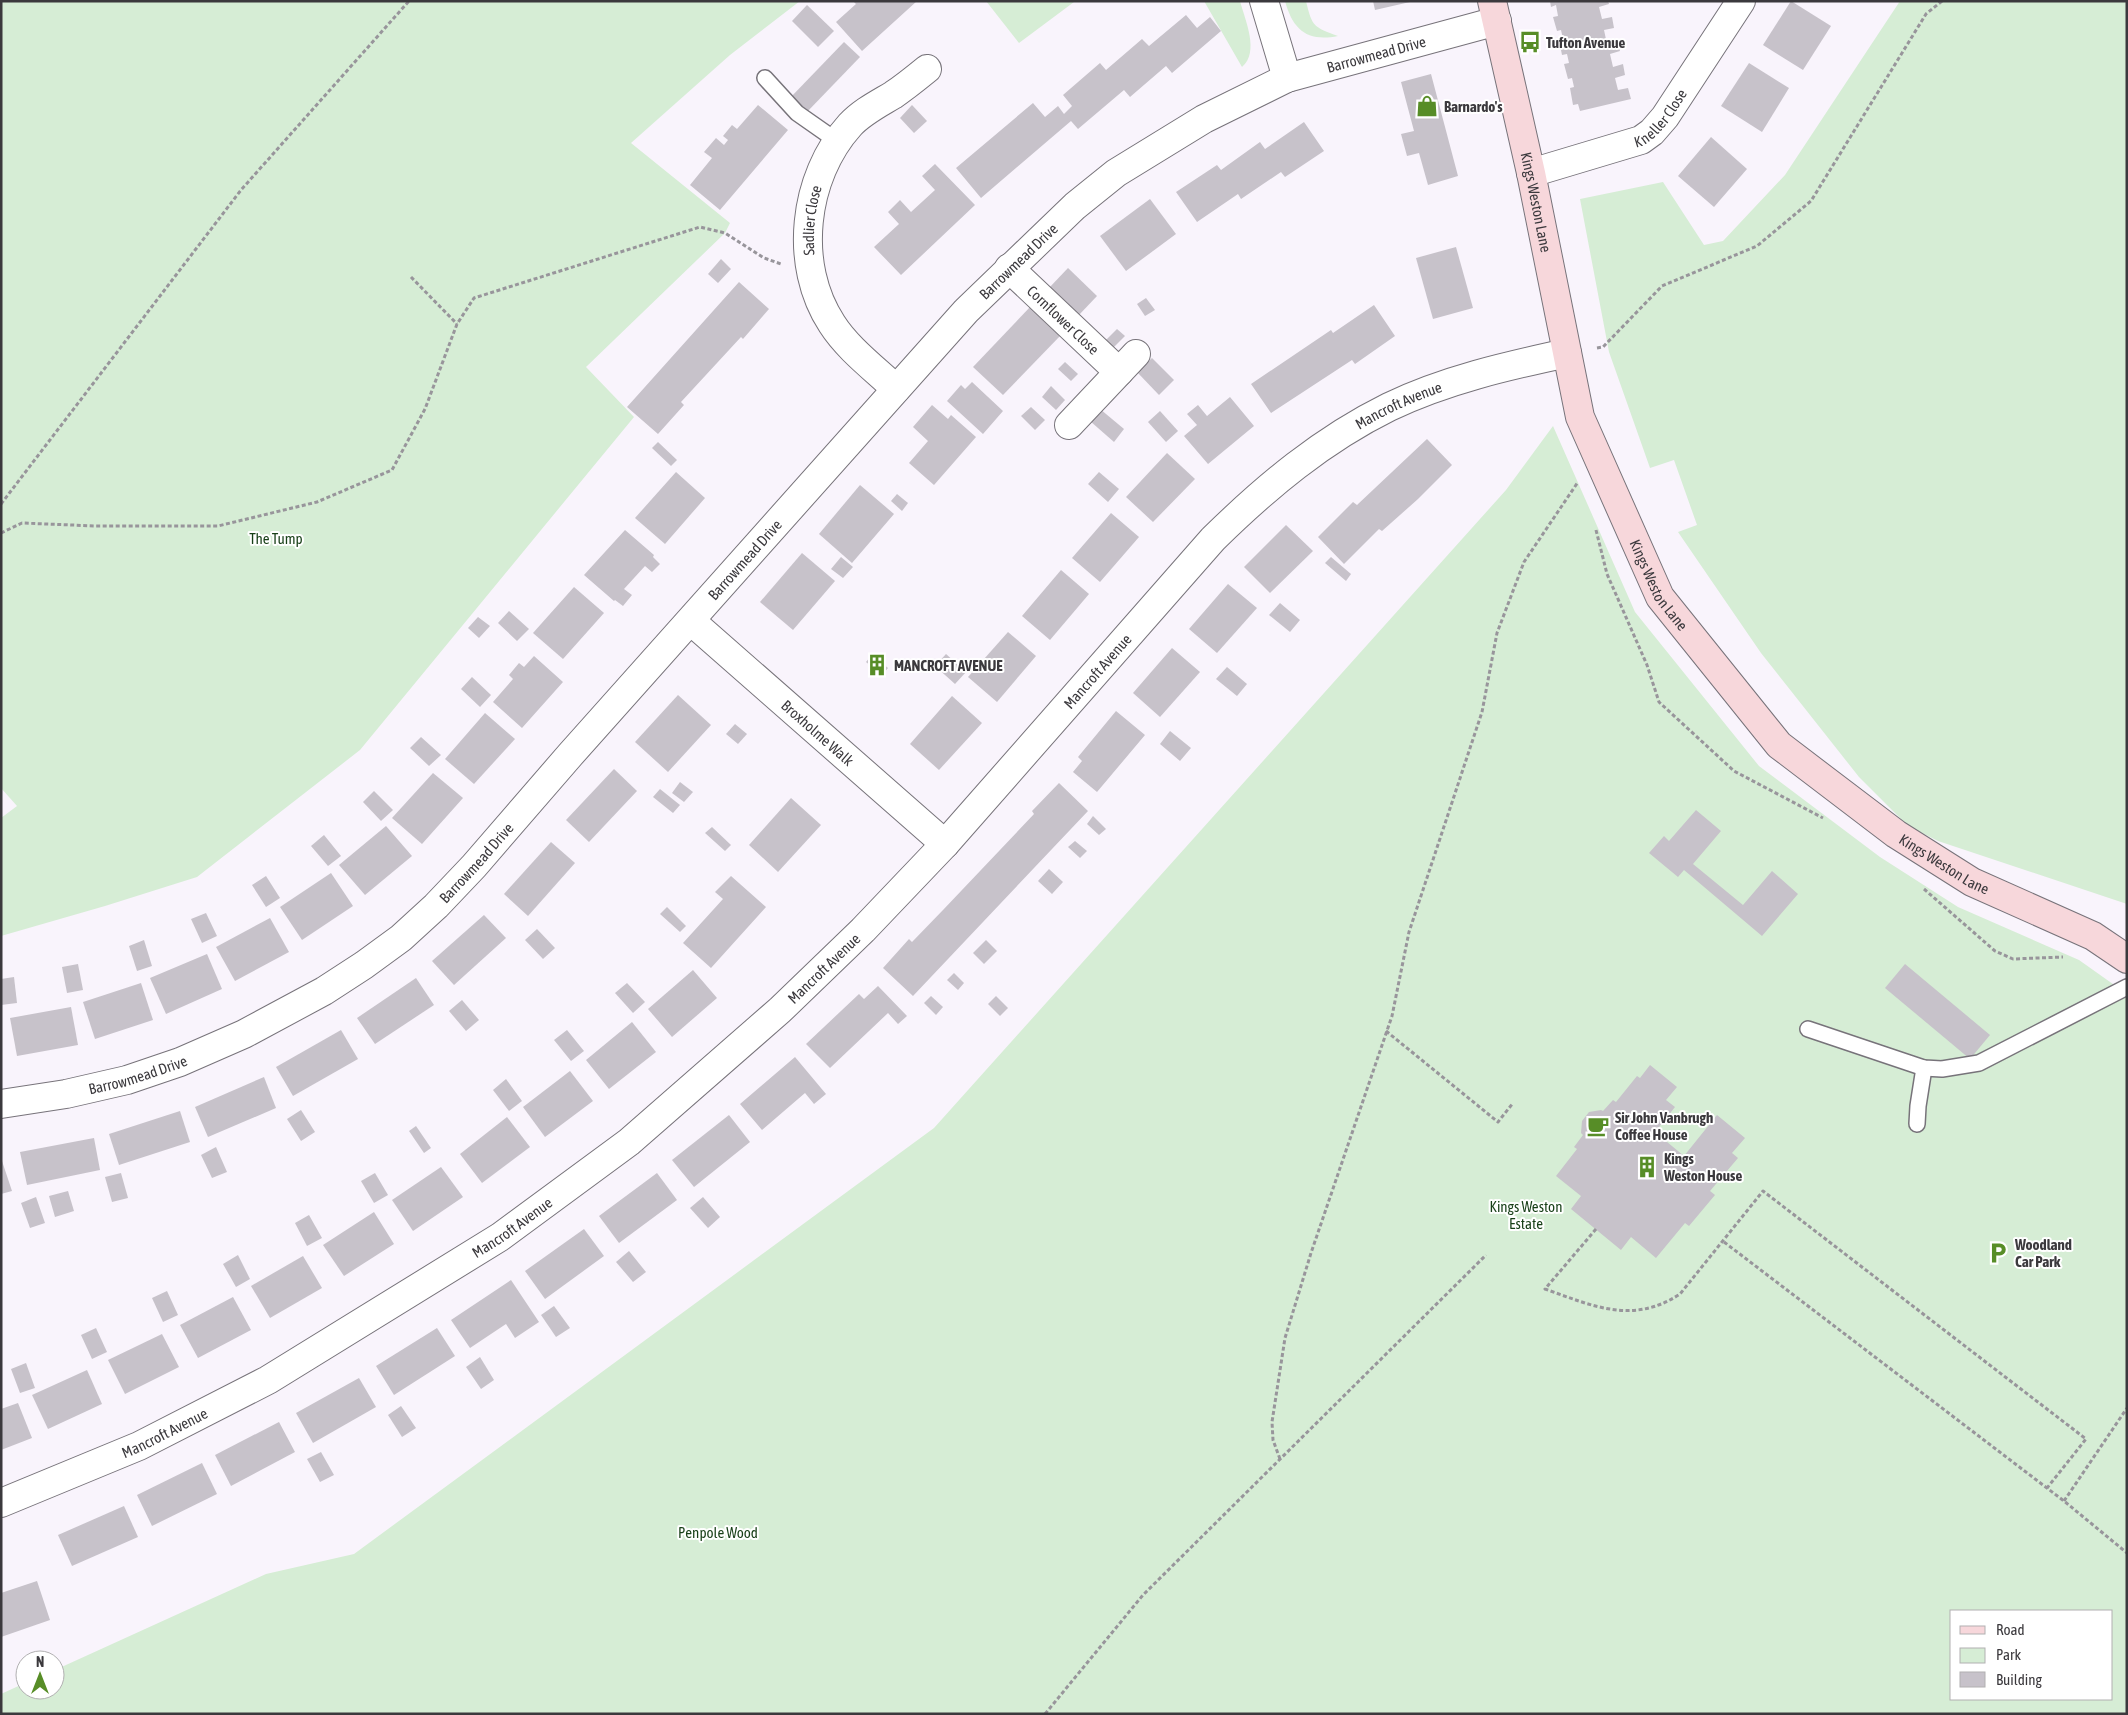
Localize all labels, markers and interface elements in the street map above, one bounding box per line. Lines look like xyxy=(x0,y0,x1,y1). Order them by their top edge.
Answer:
bus stop icon: Tufton Avenue xyxy=(1517,29,1543,55)
street label: Barrowmead Drive xyxy=(1325,32,1428,75)
place label: Tufton Avenue xyxy=(1546,34,1625,51)
street label: Kneller Close xyxy=(1632,86,1690,150)
shop icon: Barnardo's xyxy=(1414,93,1440,119)
place label: Barnardo's xyxy=(1444,98,1503,115)
street label: Kings Weston Lane xyxy=(1518,150,1555,254)
street label: Sadlier Close xyxy=(799,183,824,256)
street label: Barrowmead Drive xyxy=(975,219,1061,302)
street label: Cornflower Close xyxy=(1024,282,1103,358)
street label: Mancroft Avenue xyxy=(1352,378,1444,432)
street label: Barrowmead Drive xyxy=(704,516,785,603)
park label: The Tump xyxy=(249,530,303,547)
street label: Kings Weston Lane xyxy=(1627,537,1692,633)
street label: Mancroft Avenue xyxy=(1060,630,1134,712)
building icon: MANCROFT AVENUE xyxy=(864,652,890,678)
place label: MANCROFT AVENUE xyxy=(894,657,1003,674)
street label: Broxholme Walk xyxy=(778,696,858,769)
street label: Barrowmead Drive xyxy=(435,819,516,906)
street label: Kings Weston Lane xyxy=(1896,830,1992,897)
street label: Mancroft Avenue xyxy=(784,929,863,1007)
street label: Barrowmead Drive xyxy=(87,1052,190,1097)
place label: Sir John Vanbrugh Coffee House xyxy=(1615,1109,1713,1143)
cafe icon: Sir John Vanbrugh Coffee House xyxy=(1585,1113,1611,1139)
place label: Kings Weston House xyxy=(1663,1150,1742,1184)
building icon: Kings Weston House xyxy=(1634,1154,1660,1180)
street label: Mancroft Avenue xyxy=(469,1193,555,1261)
park label: Kings Weston Estate xyxy=(1490,1198,1562,1232)
place label: Woodland Car Park xyxy=(2014,1236,2072,1270)
parking icon: Woodland Car Park xyxy=(1985,1240,2011,1266)
street label: Mancroft Avenue xyxy=(119,1404,210,1461)
park label: Penpole Wood xyxy=(678,1524,758,1541)
legend xyxy=(1950,1610,2113,1700)
text: Road xyxy=(1996,1621,2025,1638)
text: Park xyxy=(1996,1646,2021,1663)
north arrow xyxy=(15,1650,65,1700)
text: N xyxy=(36,1654,44,1670)
text: Building xyxy=(1996,1671,2042,1688)

